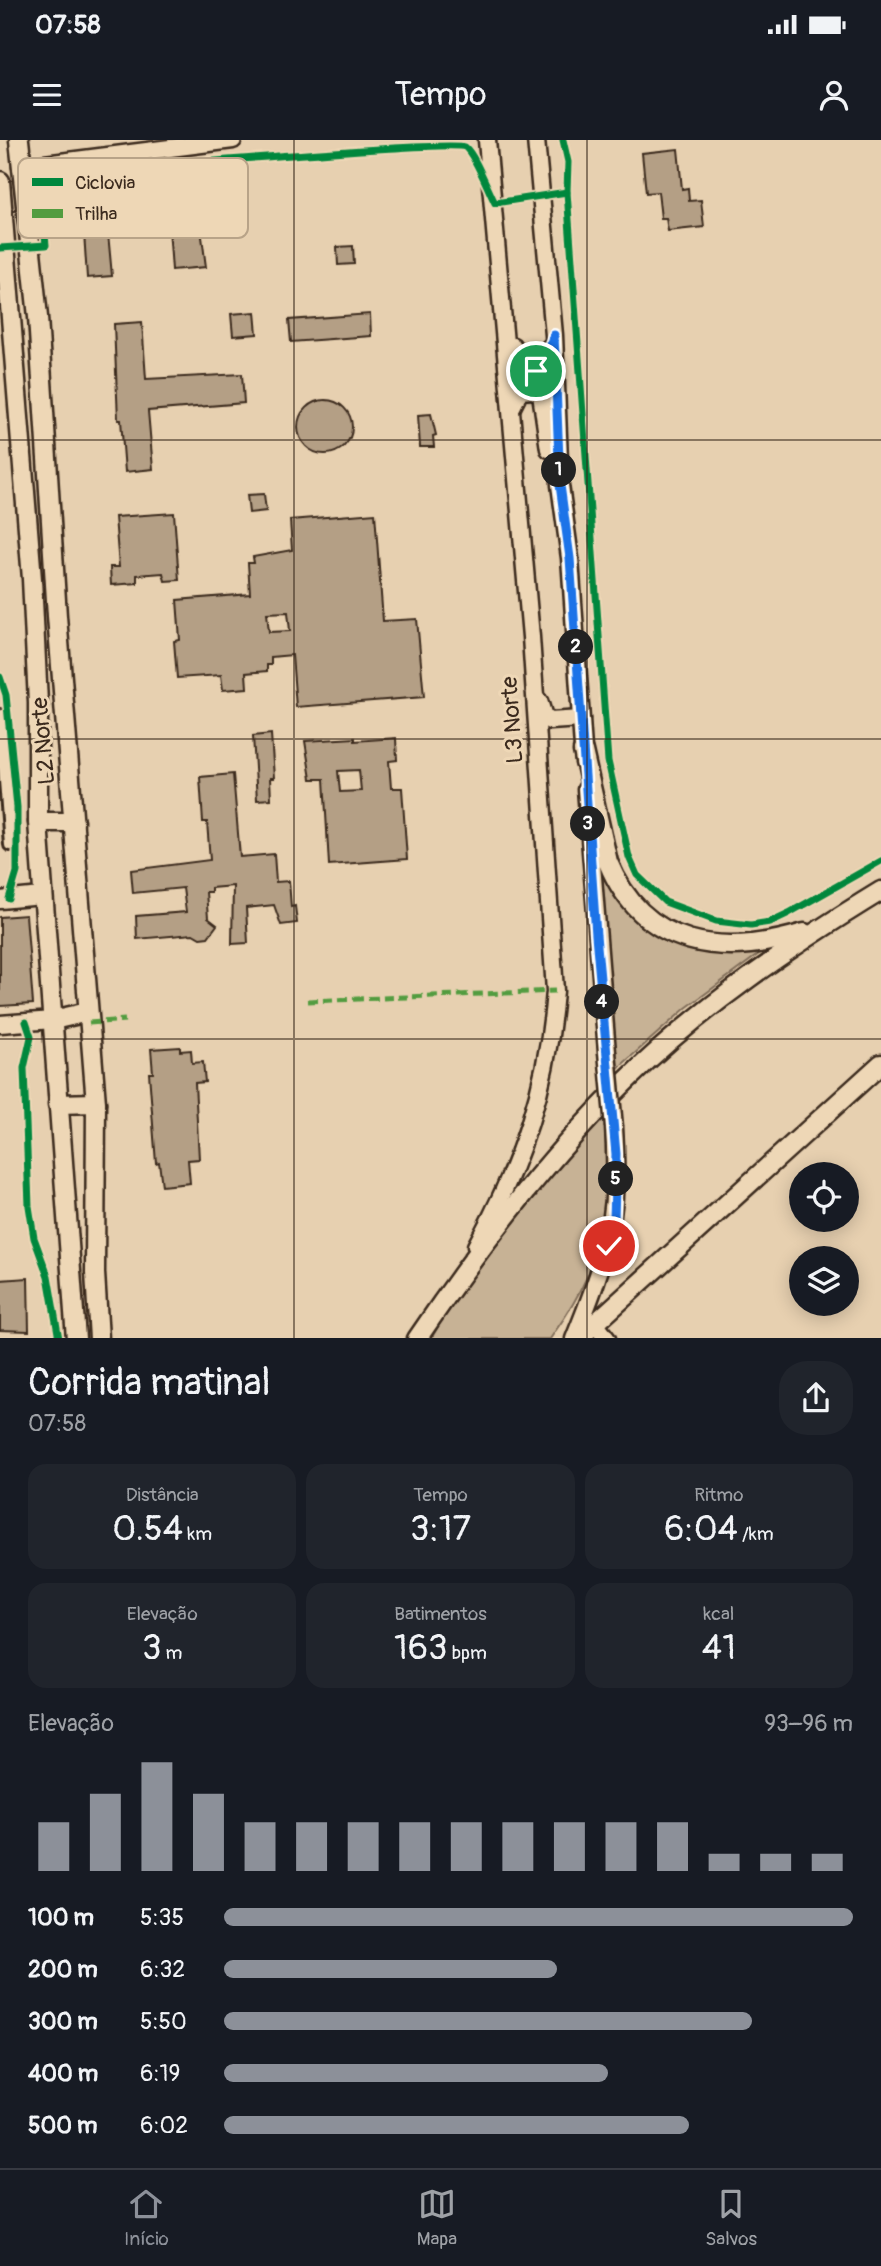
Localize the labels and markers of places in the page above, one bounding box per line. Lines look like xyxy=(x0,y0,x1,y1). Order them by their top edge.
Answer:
pin xyxy=(506,341,566,401)
pin: 1 xyxy=(542,452,576,488)
pin: 2 xyxy=(558,630,594,664)
pin: 3 xyxy=(570,806,606,842)
pin: 4 xyxy=(584,984,620,1020)
pin: 5 xyxy=(598,1161,634,1196)
pin xyxy=(579,1216,639,1276)

